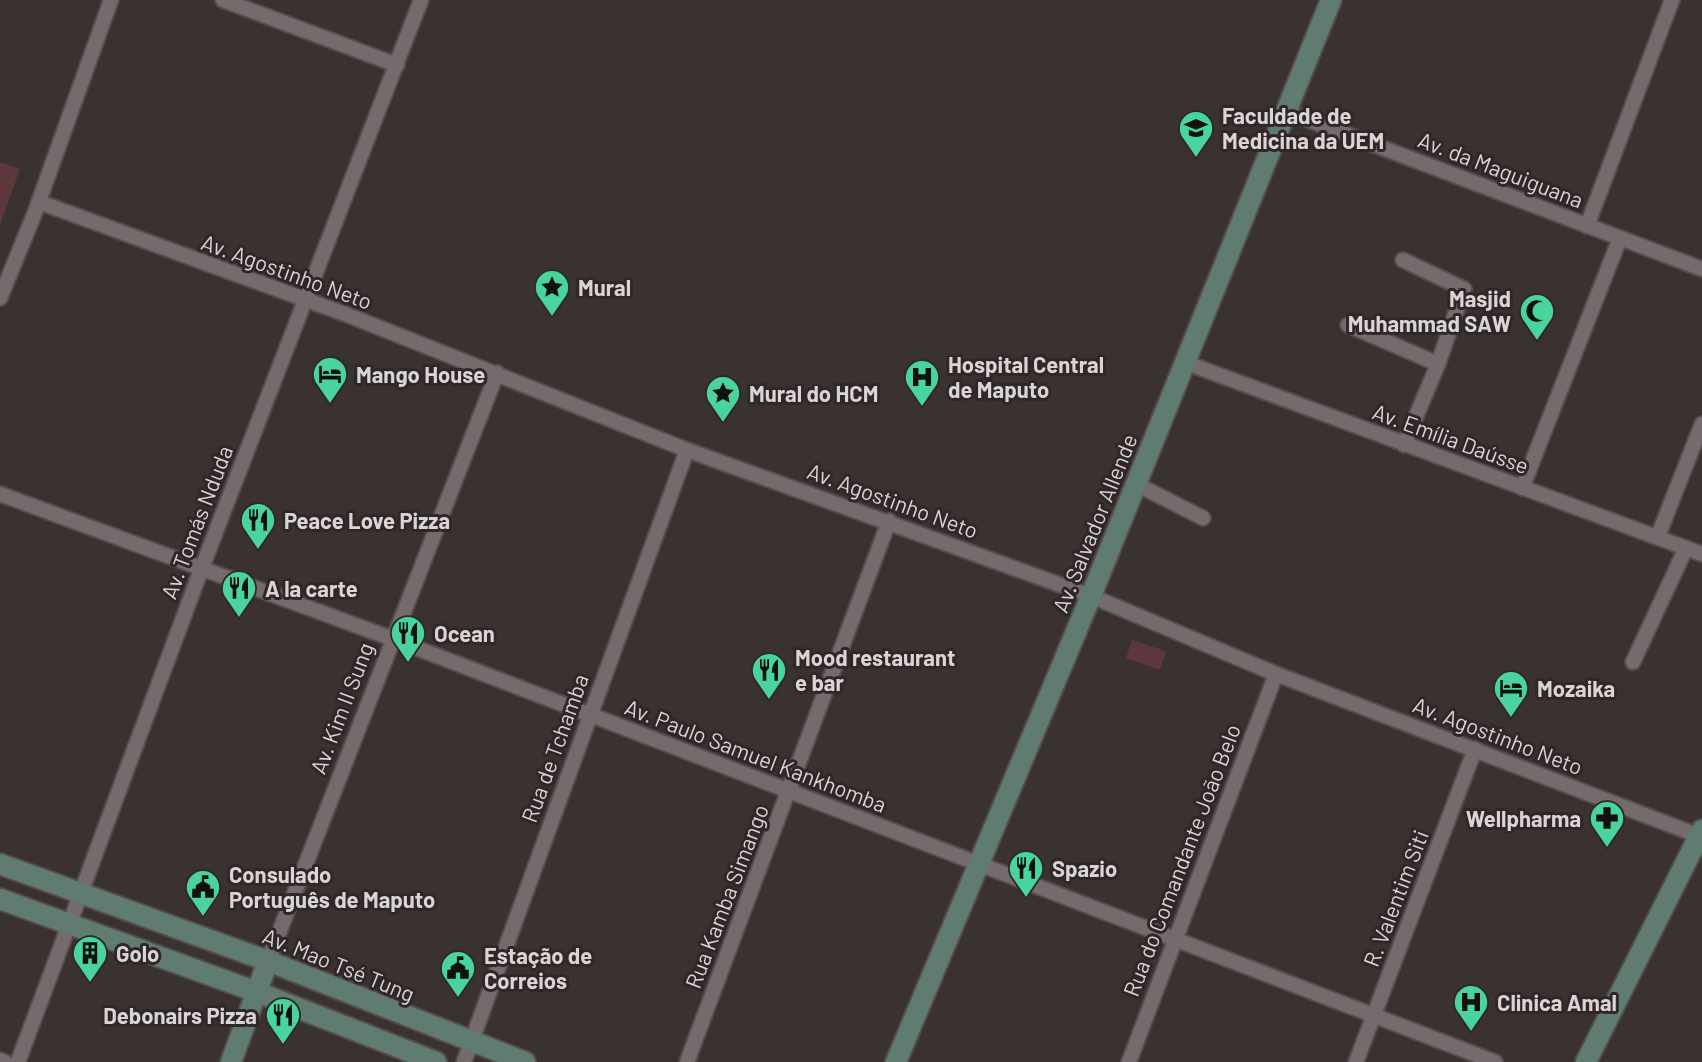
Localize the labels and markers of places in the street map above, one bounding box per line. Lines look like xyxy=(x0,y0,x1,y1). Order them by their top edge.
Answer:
place label: Faculdade de Medicina da UEM xyxy=(1222,102,1384,153)
school or university icon: Faculdade de Medicina da UEM xyxy=(1177,109,1215,159)
place icon: Mural xyxy=(533,268,571,318)
place label: Mural xyxy=(578,274,631,300)
place label: Masjid Muhammad SAW xyxy=(1348,285,1511,336)
mosque icon: Masjid Muhammad SAW xyxy=(1518,292,1556,342)
place label: Hospital Central de Maputo xyxy=(948,351,1104,402)
hotel icon: Mango House xyxy=(311,355,349,405)
hospital icon: Hospital Central de Maputo xyxy=(903,358,941,408)
place label: Mango House xyxy=(356,361,485,387)
place icon: Mural do HCM xyxy=(704,374,742,424)
place label: Mural do HCM xyxy=(749,380,878,406)
restaurant icon: Peace Love Pizza xyxy=(239,501,277,551)
place label: Peace Love Pizza xyxy=(284,507,450,533)
restaurant icon: A la carte xyxy=(220,569,258,619)
place label: A la carte xyxy=(265,575,358,601)
restaurant icon: Ocean xyxy=(389,614,427,664)
place label: Ocean xyxy=(434,620,495,646)
place label: Mood restaurant e bar xyxy=(795,644,955,695)
restaurant icon: Mood restaurant e bar xyxy=(750,651,788,701)
hotel icon: Mozaika xyxy=(1492,669,1530,719)
place label: Mozaika xyxy=(1537,675,1615,701)
pharmacy icon: Wellpharma xyxy=(1588,799,1626,849)
place label: Wellpharma xyxy=(1466,805,1581,831)
restaurant icon: Spazio xyxy=(1007,849,1045,899)
place label: Spazio xyxy=(1052,855,1117,881)
place label: Consulado Português de Maputo xyxy=(229,861,435,912)
public building icon: Consulado Português de Maputo xyxy=(184,868,222,918)
building icon: Golo xyxy=(71,934,109,984)
place label: Golo xyxy=(116,940,159,966)
place label: Estação de Correios xyxy=(484,942,592,993)
public building icon: Estação de Correios xyxy=(439,949,477,999)
hospital icon: Clinica Amal xyxy=(1452,983,1490,1033)
place label: Clinica Amal xyxy=(1497,989,1617,1015)
restaurant icon: Debonairs Pizza xyxy=(264,996,302,1046)
place label: Debonairs Pizza xyxy=(103,1002,257,1028)

